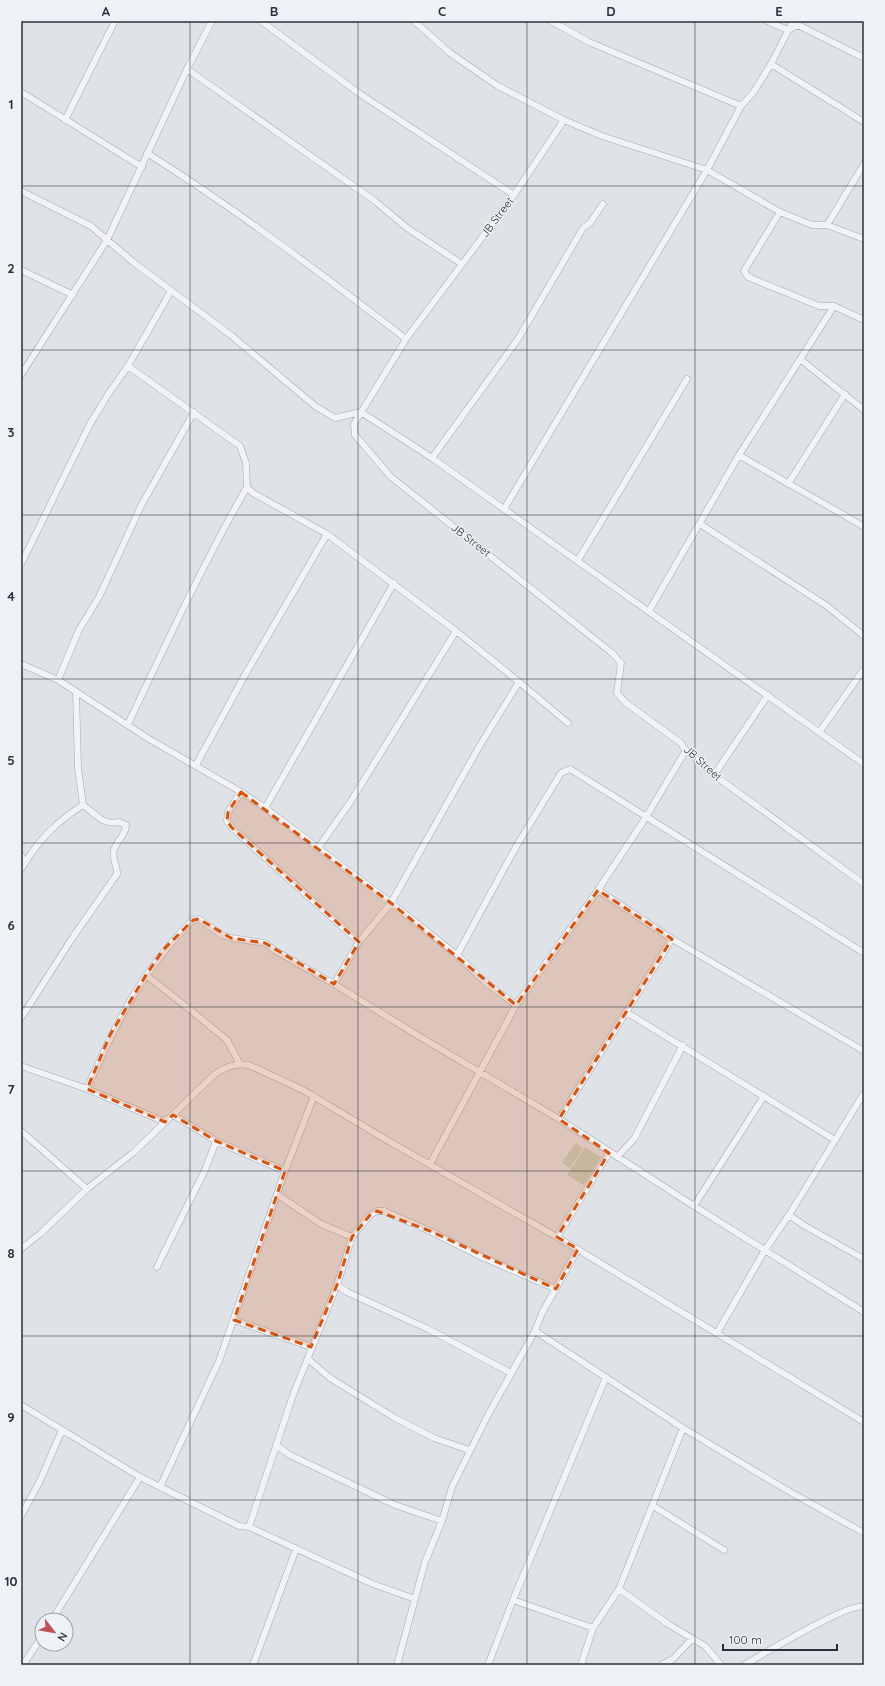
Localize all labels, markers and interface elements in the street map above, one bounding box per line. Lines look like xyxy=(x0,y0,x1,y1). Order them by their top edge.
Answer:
text: A xyxy=(102,3,111,19)
text: B xyxy=(270,3,278,19)
text: C xyxy=(438,3,446,19)
text: D xyxy=(606,3,616,19)
text: E xyxy=(775,3,783,19)
text: 1 xyxy=(8,96,14,112)
street label: JB Street xyxy=(477,194,517,240)
text: 2 xyxy=(7,260,15,276)
text: 3 xyxy=(8,424,15,440)
street label: JB Street xyxy=(448,520,494,560)
text: 4 xyxy=(7,588,15,604)
street label: JB Street xyxy=(681,742,725,784)
text: 5 xyxy=(7,752,15,768)
text: 6 xyxy=(7,917,15,933)
text: 7 xyxy=(7,1081,15,1097)
text: 8 xyxy=(7,1245,15,1261)
text: 9 xyxy=(7,1409,15,1425)
text: 10 xyxy=(4,1573,18,1589)
north arrow xyxy=(34,1612,74,1652)
scale bar xyxy=(723,1626,837,1652)
text: N xyxy=(54,1630,71,1644)
text: 100 m xyxy=(729,1632,762,1647)

